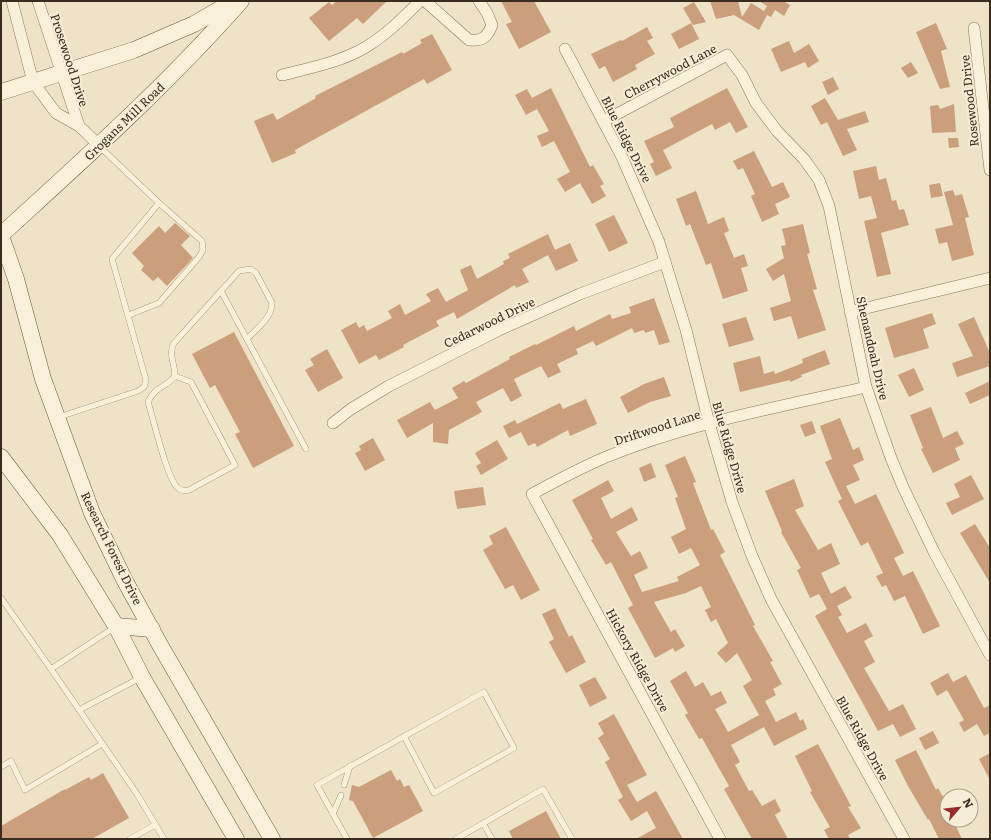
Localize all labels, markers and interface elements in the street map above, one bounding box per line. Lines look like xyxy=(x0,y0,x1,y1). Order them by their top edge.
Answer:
street label: Prosewood Drive xyxy=(47,11,93,109)
street label: Cherrywood Lane xyxy=(620,39,720,103)
street label: Rosewood Drive xyxy=(955,54,983,148)
street label: Grogans Mill Road xyxy=(80,77,169,164)
street label: Blue Ridge Drive xyxy=(597,93,657,185)
street label: Cedarwood Drive xyxy=(440,292,538,352)
street label: Shenandoah Drive xyxy=(852,294,894,402)
street label: Blue Ridge Drive xyxy=(708,399,752,495)
street label: Driftwood Lane xyxy=(612,405,702,449)
street label: Research Forest Drive xyxy=(77,488,147,608)
street label: Hickory Ridge Drive xyxy=(602,605,674,715)
street label: Blue Ridge Drive xyxy=(832,692,894,784)
north arrow xyxy=(939,788,979,828)
text: N xyxy=(959,795,978,811)

